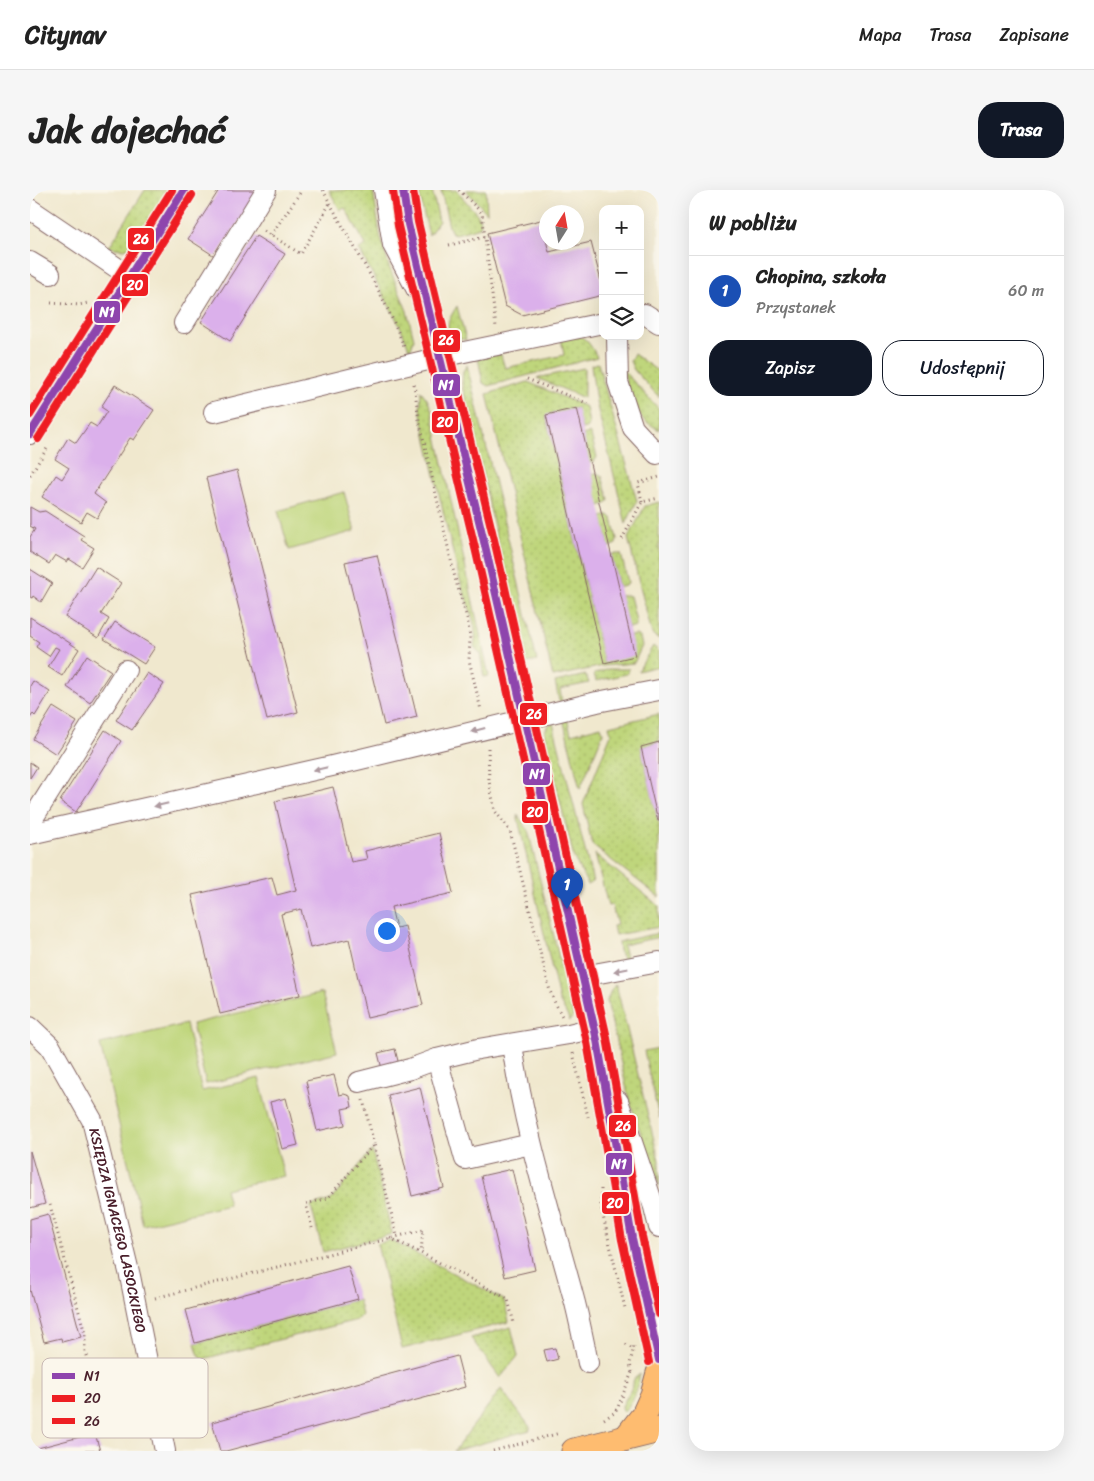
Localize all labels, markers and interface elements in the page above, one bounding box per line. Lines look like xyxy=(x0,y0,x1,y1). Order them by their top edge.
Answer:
text: Citynav xyxy=(25,14,106,56)
text: Mapa xyxy=(859,19,901,51)
text: Trasa xyxy=(929,19,971,51)
text: Zapisane xyxy=(999,19,1069,51)
text: Jak dojechać xyxy=(30,99,226,161)
button: Trasa xyxy=(978,102,1064,158)
text: W pobliżu xyxy=(709,204,797,242)
north arrow xyxy=(539,205,584,250)
map controls xyxy=(599,205,644,340)
button: + xyxy=(599,205,644,250)
line badge: 26 xyxy=(127,227,155,251)
text: 26 xyxy=(132,227,149,252)
button: − xyxy=(599,250,644,295)
text: Chopina, szkoła xyxy=(756,260,886,293)
line badge: 20 xyxy=(121,273,149,297)
text: 20 xyxy=(126,273,144,298)
text: 1 xyxy=(722,276,728,305)
text: 60 m xyxy=(1008,276,1044,305)
text: Przystanek xyxy=(756,293,836,322)
button: layers xyxy=(599,295,644,340)
line badge: N1 xyxy=(93,300,121,324)
text: N1 xyxy=(98,300,115,325)
text: 26 xyxy=(437,328,454,353)
line badge: 26 xyxy=(432,329,461,353)
button: Zapisz xyxy=(709,340,872,396)
button: Udostępnij xyxy=(882,340,1044,396)
line badge: N1 xyxy=(432,373,461,397)
text: N1 xyxy=(437,373,454,398)
line badge: 20 xyxy=(431,410,459,434)
text: 20 xyxy=(436,410,454,435)
line badge: 26 xyxy=(519,702,548,726)
text: 26 xyxy=(525,702,542,727)
one-way arrow xyxy=(470,727,485,735)
line badge: N1 xyxy=(522,762,551,786)
text: N1 xyxy=(528,762,545,787)
one-way arrow xyxy=(312,765,327,773)
line badge: 20 xyxy=(521,800,549,824)
text: 20 xyxy=(526,800,544,825)
one-way arrow xyxy=(153,801,169,809)
pin: 1 xyxy=(551,868,583,909)
your location xyxy=(374,918,400,944)
one-way arrow xyxy=(613,966,629,974)
line badge: 26 xyxy=(608,1114,637,1138)
text: 26 xyxy=(614,1114,631,1139)
street label: KSIĘDZA IGNACEGO LASOCKIEGO xyxy=(82,1125,154,1335)
line badge: N1 xyxy=(605,1152,633,1176)
text: N1 xyxy=(610,1152,627,1177)
line badge: 20 xyxy=(601,1191,630,1215)
text: 20 xyxy=(606,1191,624,1216)
legend xyxy=(42,1358,208,1438)
text: N1 xyxy=(84,1364,100,1389)
text: 20 xyxy=(84,1386,101,1411)
text: 26 xyxy=(84,1409,100,1434)

